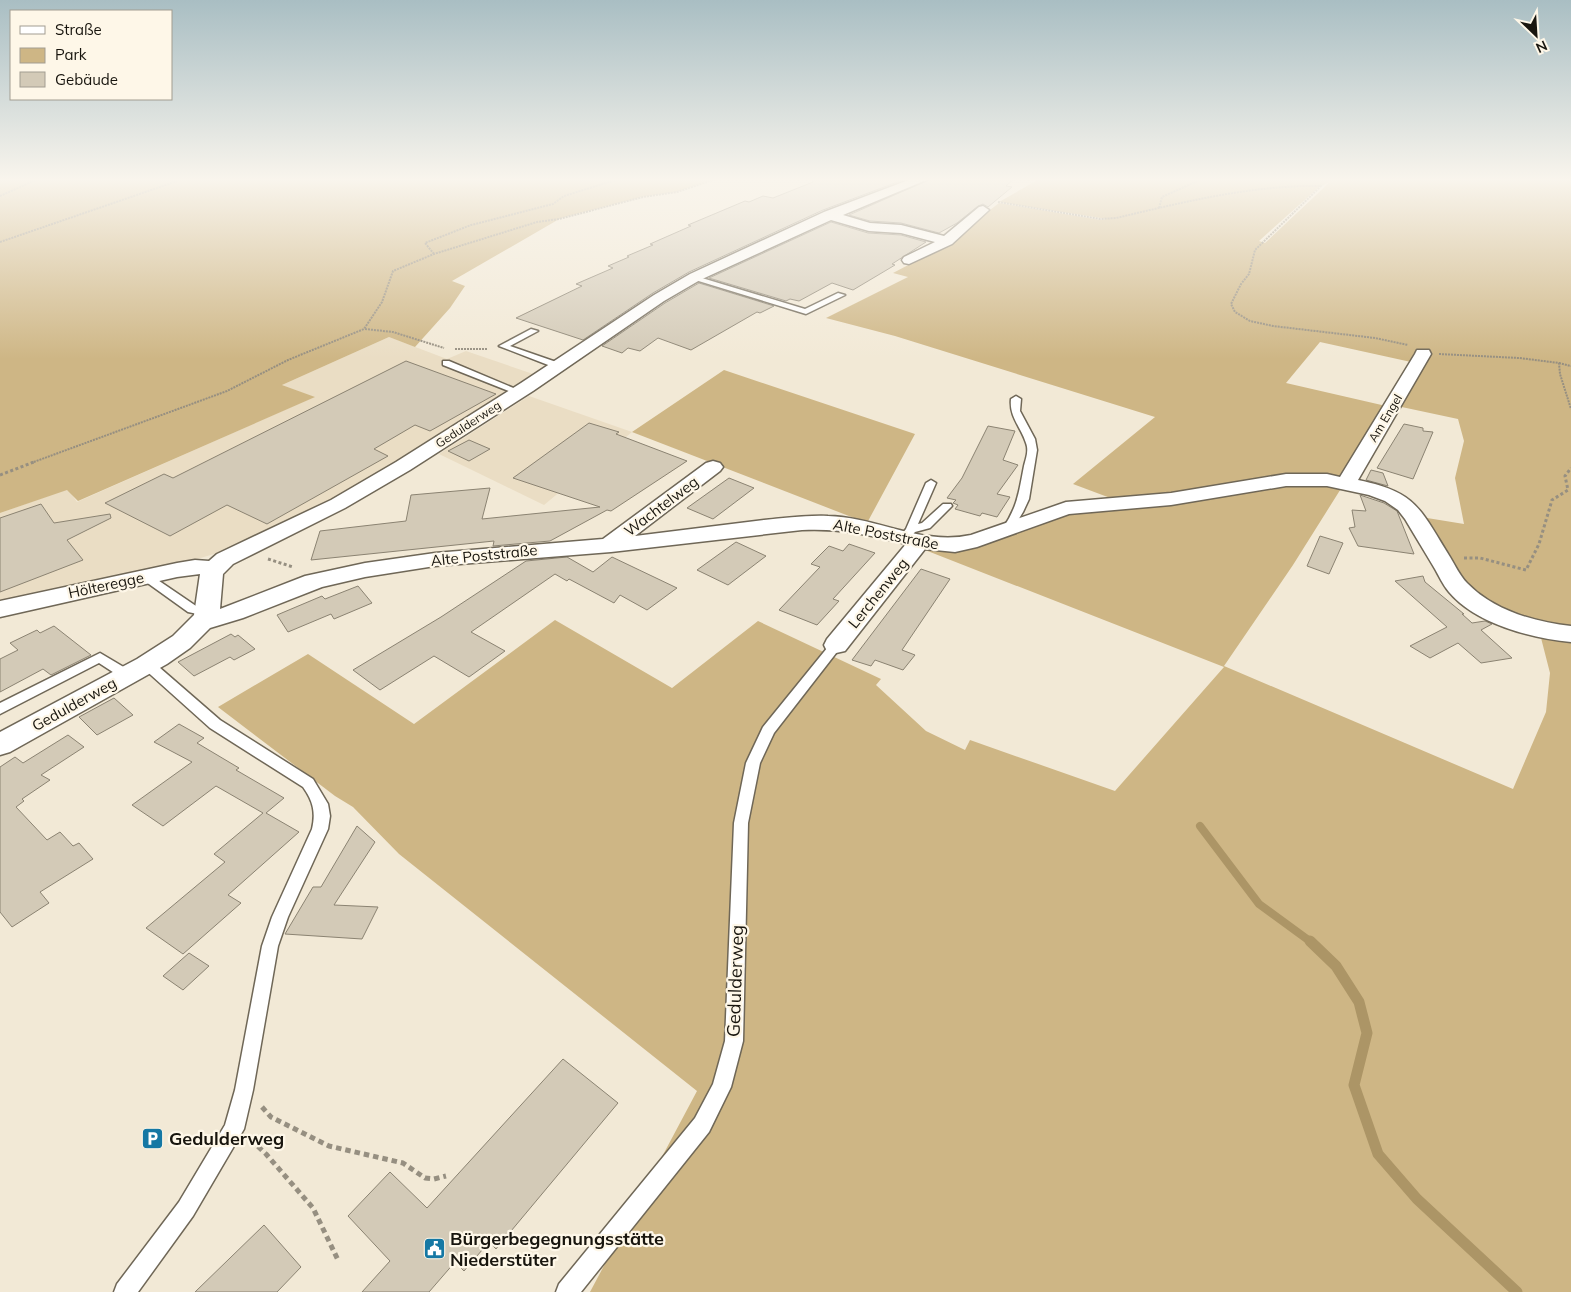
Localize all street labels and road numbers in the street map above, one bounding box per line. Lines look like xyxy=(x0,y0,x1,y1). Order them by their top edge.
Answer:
street label: Am Engel xyxy=(1365,391,1405,445)
street label: Gedulderweg xyxy=(433,397,503,451)
street label: Wachtelweg xyxy=(620,472,702,540)
street label: Alte Poststraße xyxy=(832,514,940,554)
street label: Alte Poststraße xyxy=(430,540,538,570)
street label: Lerchenweg xyxy=(844,554,912,632)
street label: Hölteregge xyxy=(66,568,146,602)
street label: Gedulderweg xyxy=(28,673,120,735)
street label: Gedulderweg xyxy=(722,925,748,1037)

